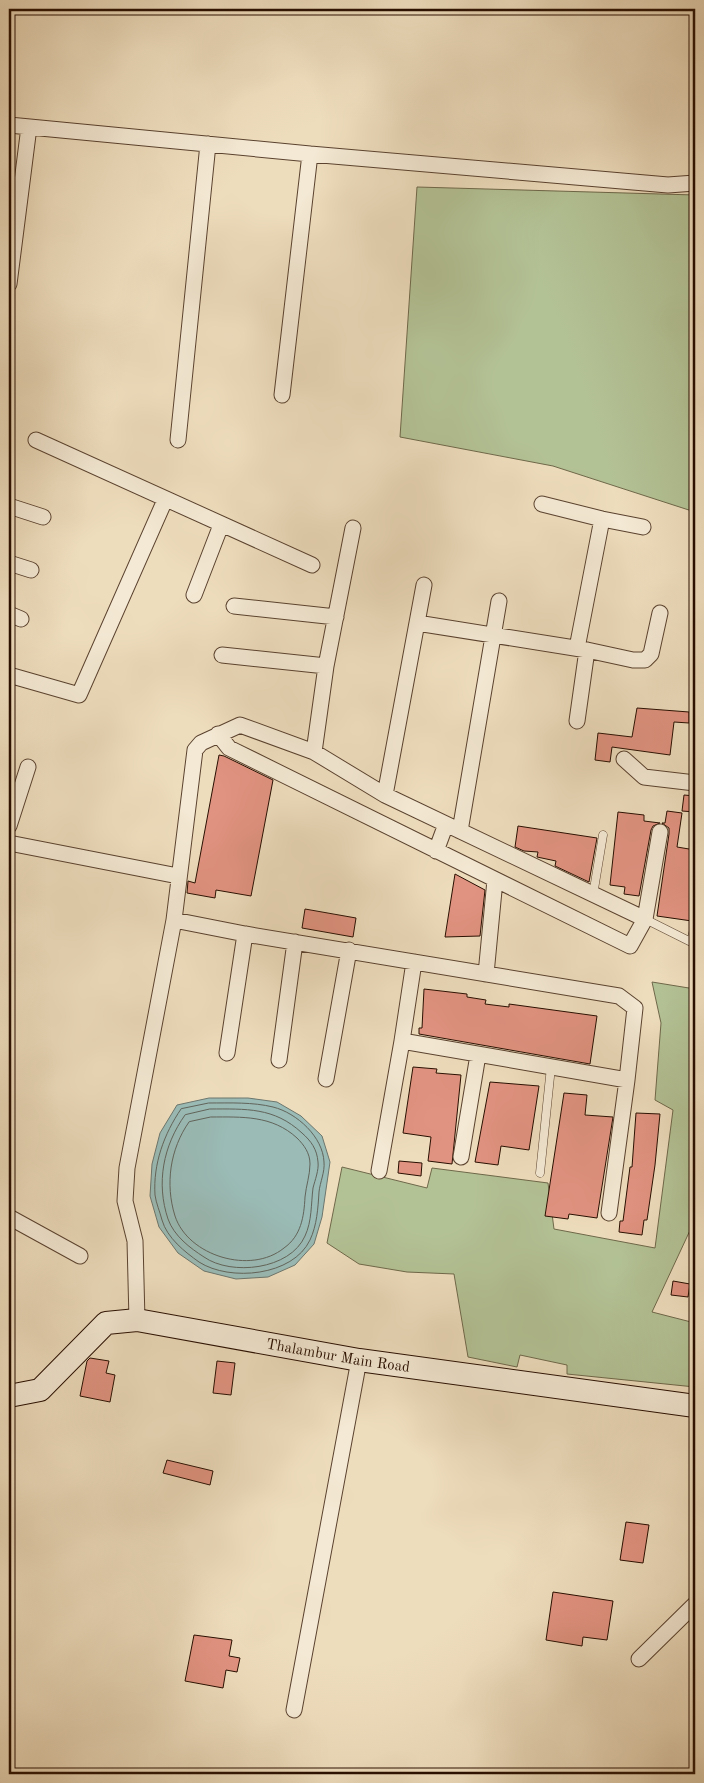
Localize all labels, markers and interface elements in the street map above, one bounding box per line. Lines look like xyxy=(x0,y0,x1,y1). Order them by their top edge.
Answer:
street label: Thalambur Main Road xyxy=(265,1337,411,1376)

